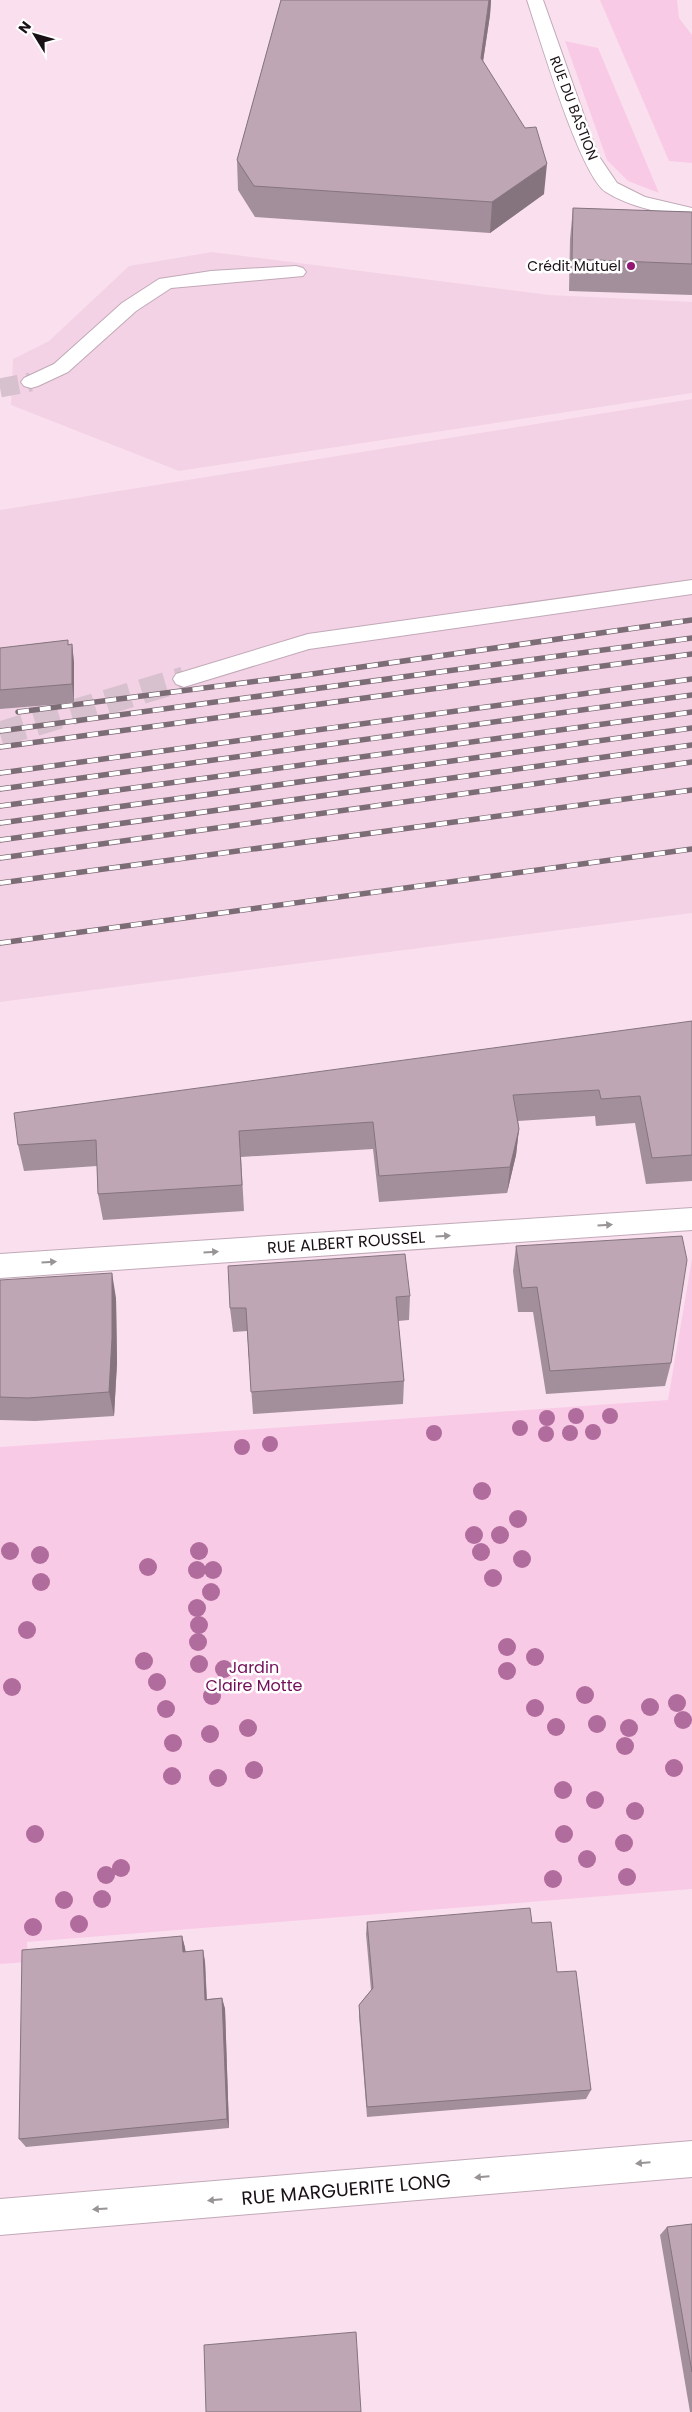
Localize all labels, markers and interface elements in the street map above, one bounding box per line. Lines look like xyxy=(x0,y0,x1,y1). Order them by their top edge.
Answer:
north arrow xyxy=(10,10,60,60)
text: N xyxy=(13,17,36,37)
street label: RUE DU BASTION xyxy=(545,53,603,163)
place label: Crédit Mutuel xyxy=(527,256,621,276)
marker: Crédit Mutuel xyxy=(625,260,637,272)
one-way arrow xyxy=(597,1221,613,1229)
street label: RUE ALBERT ROUSSEL xyxy=(266,1225,426,1259)
one-way arrow xyxy=(435,1232,451,1240)
one-way arrow xyxy=(203,1247,219,1255)
one-way arrow xyxy=(41,1258,57,1266)
park label: Jardin Claire Motte xyxy=(206,1656,302,1697)
one-way arrow xyxy=(635,2159,651,2167)
street label: RUE MARGUERITE LONG xyxy=(240,2167,452,2212)
one-way arrow xyxy=(473,2173,489,2181)
one-way arrow xyxy=(207,2196,223,2204)
one-way arrow xyxy=(92,2206,108,2214)

